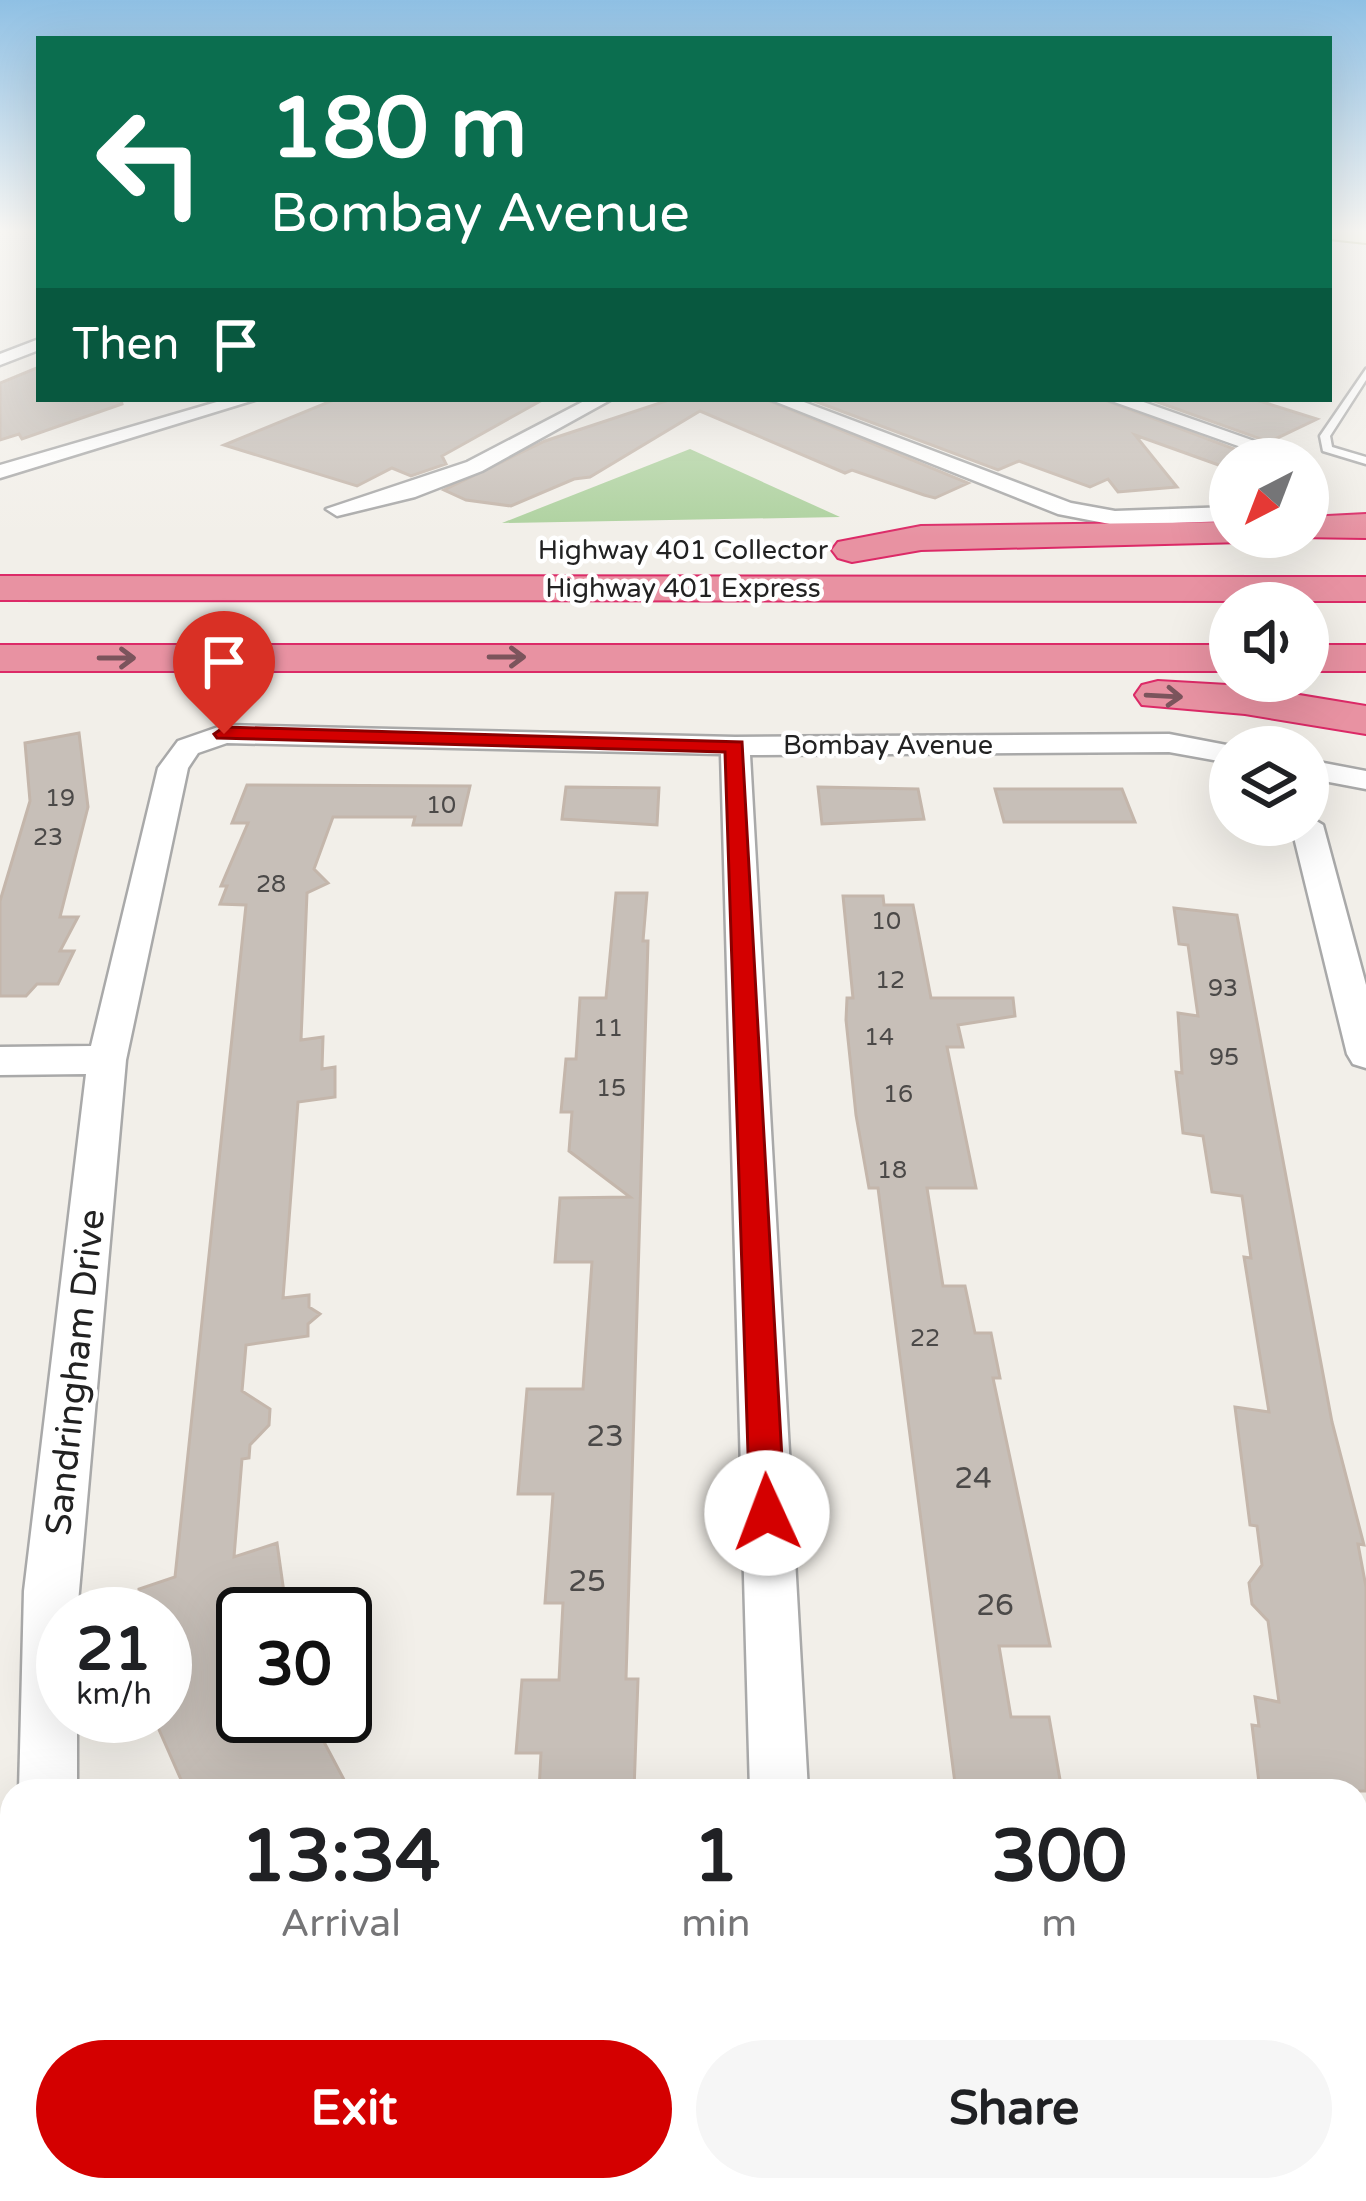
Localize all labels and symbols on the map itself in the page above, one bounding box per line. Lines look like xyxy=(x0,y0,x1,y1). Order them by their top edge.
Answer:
north arrow xyxy=(1209,438,1329,558)
street label: Highway 401 Collector xyxy=(538,534,829,567)
street label: Highway 401 Express xyxy=(545,572,821,605)
pin xyxy=(173,611,275,734)
one-way arrow xyxy=(487,646,526,668)
one-way arrow xyxy=(97,647,136,669)
one-way arrow xyxy=(1144,685,1183,708)
street label: Bombay Avenue xyxy=(783,729,993,762)
house number: 19 xyxy=(45,784,75,813)
house number: 10 xyxy=(426,791,456,820)
house number: 23 xyxy=(33,823,63,852)
house number: 28 xyxy=(256,870,286,899)
house number: 10 xyxy=(871,907,901,936)
house number: 12 xyxy=(875,966,905,995)
house number: 93 xyxy=(1208,974,1238,1003)
house number: 11 xyxy=(593,1014,623,1043)
house number: 14 xyxy=(864,1023,894,1052)
house number: 95 xyxy=(1209,1043,1239,1072)
house number: 15 xyxy=(596,1074,626,1103)
house number: 16 xyxy=(883,1080,913,1109)
house number: 18 xyxy=(877,1156,907,1185)
street label: Sandringham Drive xyxy=(37,1207,114,1537)
house number: 22 xyxy=(910,1324,940,1353)
house number: 23 xyxy=(586,1418,624,1455)
position arrow xyxy=(704,1450,830,1576)
house number: 24 xyxy=(954,1460,992,1497)
house number: 25 xyxy=(568,1563,606,1600)
speed limit sign: 30 xyxy=(216,1587,372,1743)
house number: 26 xyxy=(976,1587,1014,1624)

